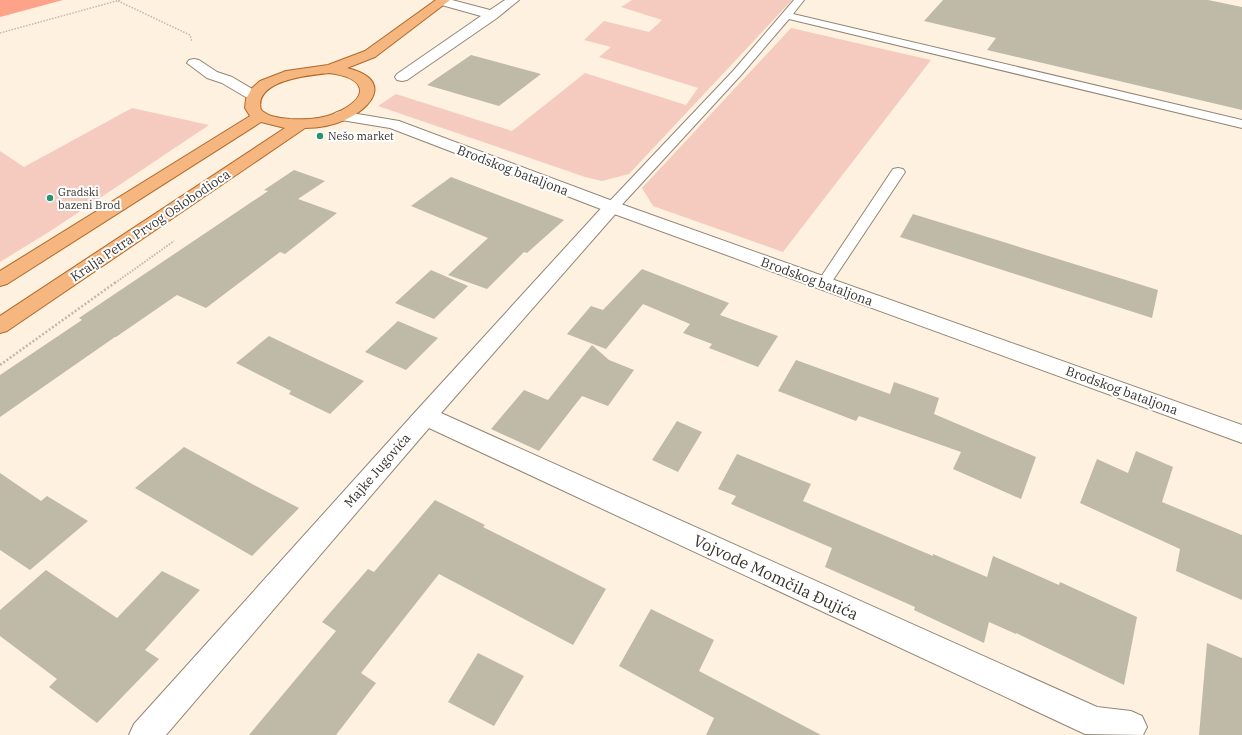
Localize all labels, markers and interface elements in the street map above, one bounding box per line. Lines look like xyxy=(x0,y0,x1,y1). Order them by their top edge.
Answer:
place label: Nešo market xyxy=(328,129,394,143)
marker: Nešo market xyxy=(315,131,325,141)
street label: Brodskog bataljona xyxy=(455,141,571,200)
street label: Kralja Petra Prvog Oslobodioca xyxy=(67,166,233,285)
place label: Gradski bazeni Brod xyxy=(58,185,121,212)
marker: Gradski bazeni Brod xyxy=(45,193,55,203)
street label: Brodskog bataljona xyxy=(758,253,875,310)
street label: Brodskog bataljona xyxy=(1063,362,1180,419)
street label: Majke Jugovića xyxy=(341,430,414,511)
street label: Vojvode Momčila Đujića xyxy=(690,530,862,624)

